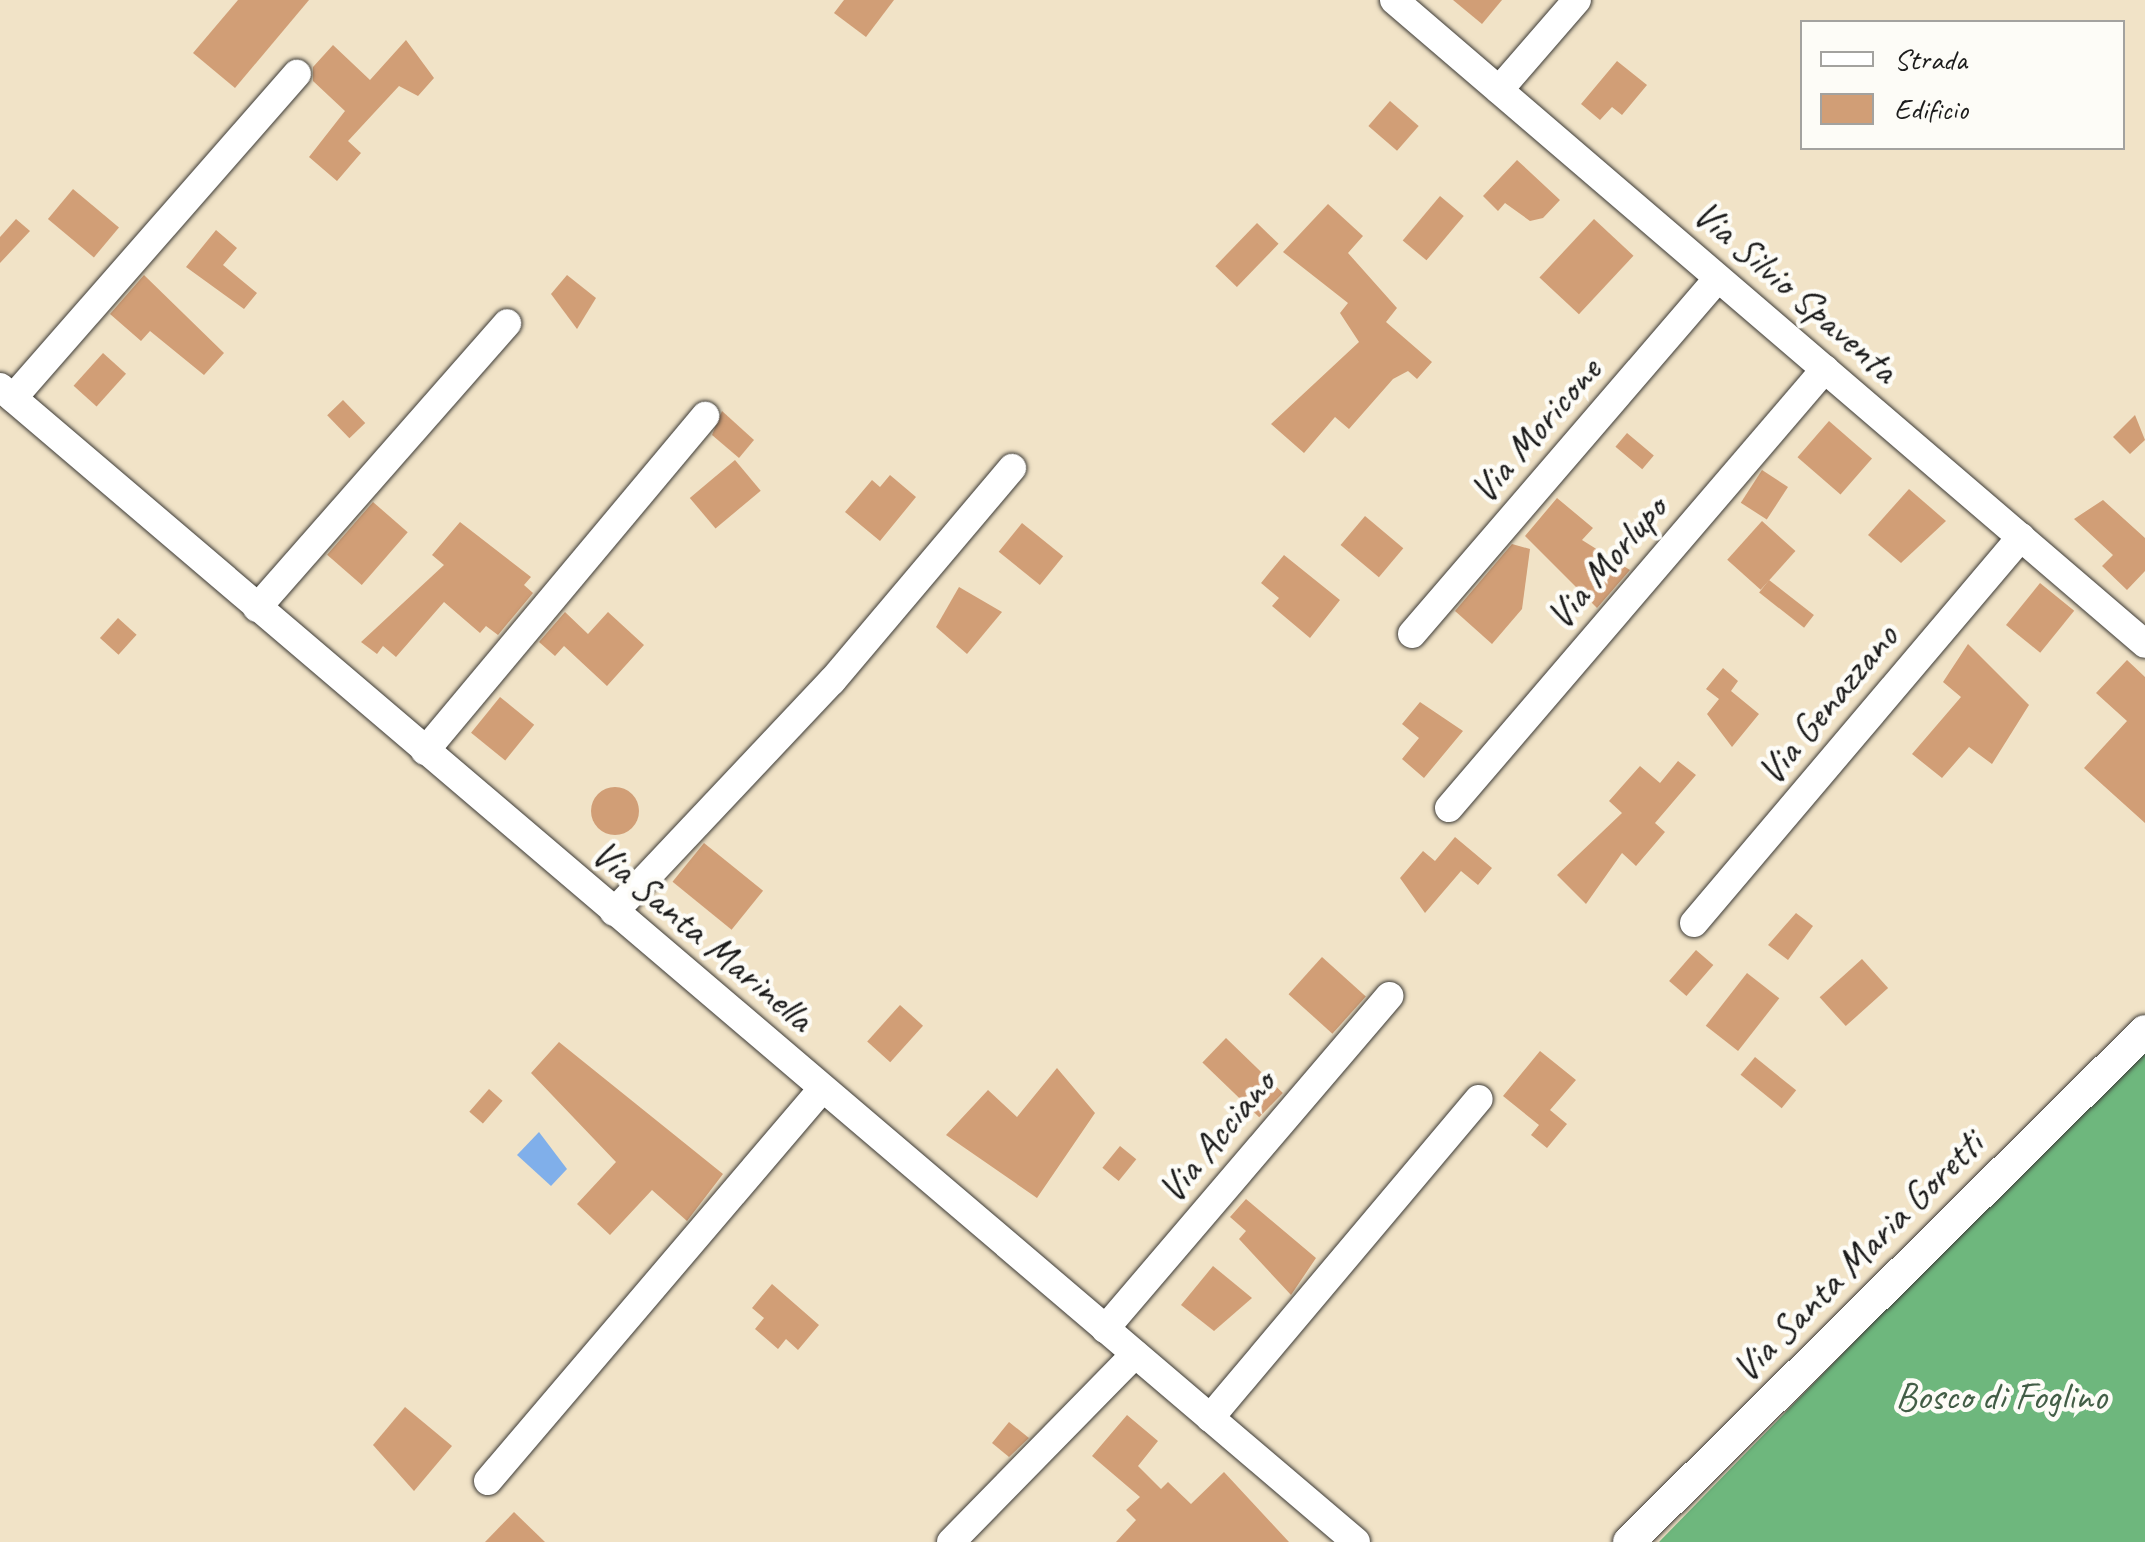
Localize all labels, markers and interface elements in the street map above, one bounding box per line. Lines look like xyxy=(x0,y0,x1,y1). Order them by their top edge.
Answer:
legend xyxy=(1800,20,2125,150)
text: Strada xyxy=(1894,40,1967,78)
text: Edificio xyxy=(1894,90,1968,128)
street label: Via Silvio Spaventa xyxy=(1683,188,1909,394)
street label: Via Moricone xyxy=(1459,348,1611,512)
street label: Via Morlupo xyxy=(1535,486,1677,638)
street label: Via Genazzano xyxy=(1747,615,1907,793)
street label: Via Santa Marinella xyxy=(582,828,824,1042)
street label: Via Acciano xyxy=(1147,1061,1285,1211)
street label: Via Santa Maria Goretti xyxy=(1721,1120,1993,1392)
park label: Bosco di Foglino xyxy=(1895,1372,2107,1420)

